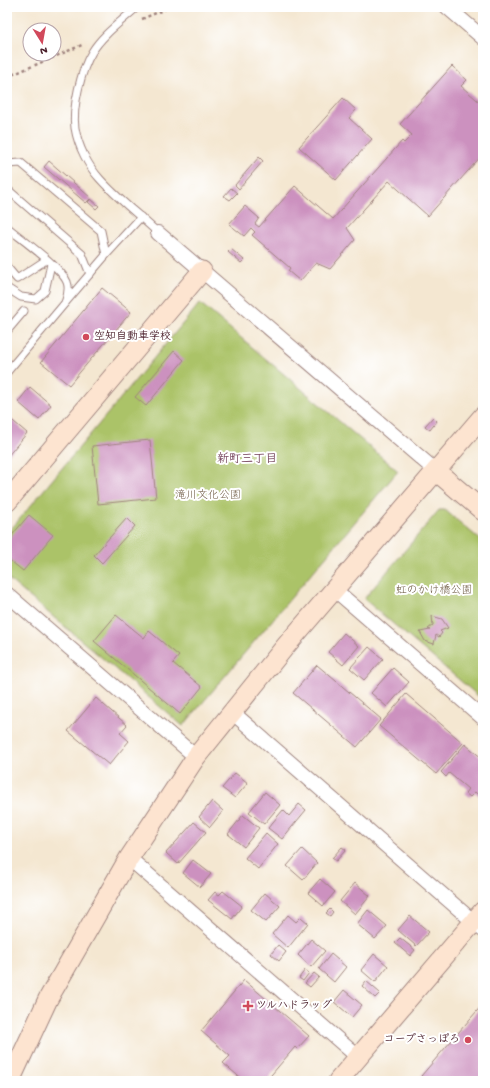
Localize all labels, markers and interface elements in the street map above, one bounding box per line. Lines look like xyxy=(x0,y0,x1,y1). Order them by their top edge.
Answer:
north arrow xyxy=(22,22,62,62)
text: N xyxy=(39,43,48,56)
place label: 空知自動車学校 xyxy=(94,330,171,343)
marker: 空知自動車学校 xyxy=(81,332,91,342)
district label: 新町三丁目 xyxy=(217,452,277,467)
park label: 滝川文化公園 xyxy=(175,489,241,502)
park label: 虹のかけ橋公園 xyxy=(396,584,473,597)
place label: ツルハドラッグ xyxy=(256,999,332,1012)
marker: ツルハドラッグ xyxy=(243,1001,253,1011)
place label: コープさっぽろ xyxy=(383,1033,460,1046)
marker: コープさっぽろ xyxy=(463,1035,473,1045)

